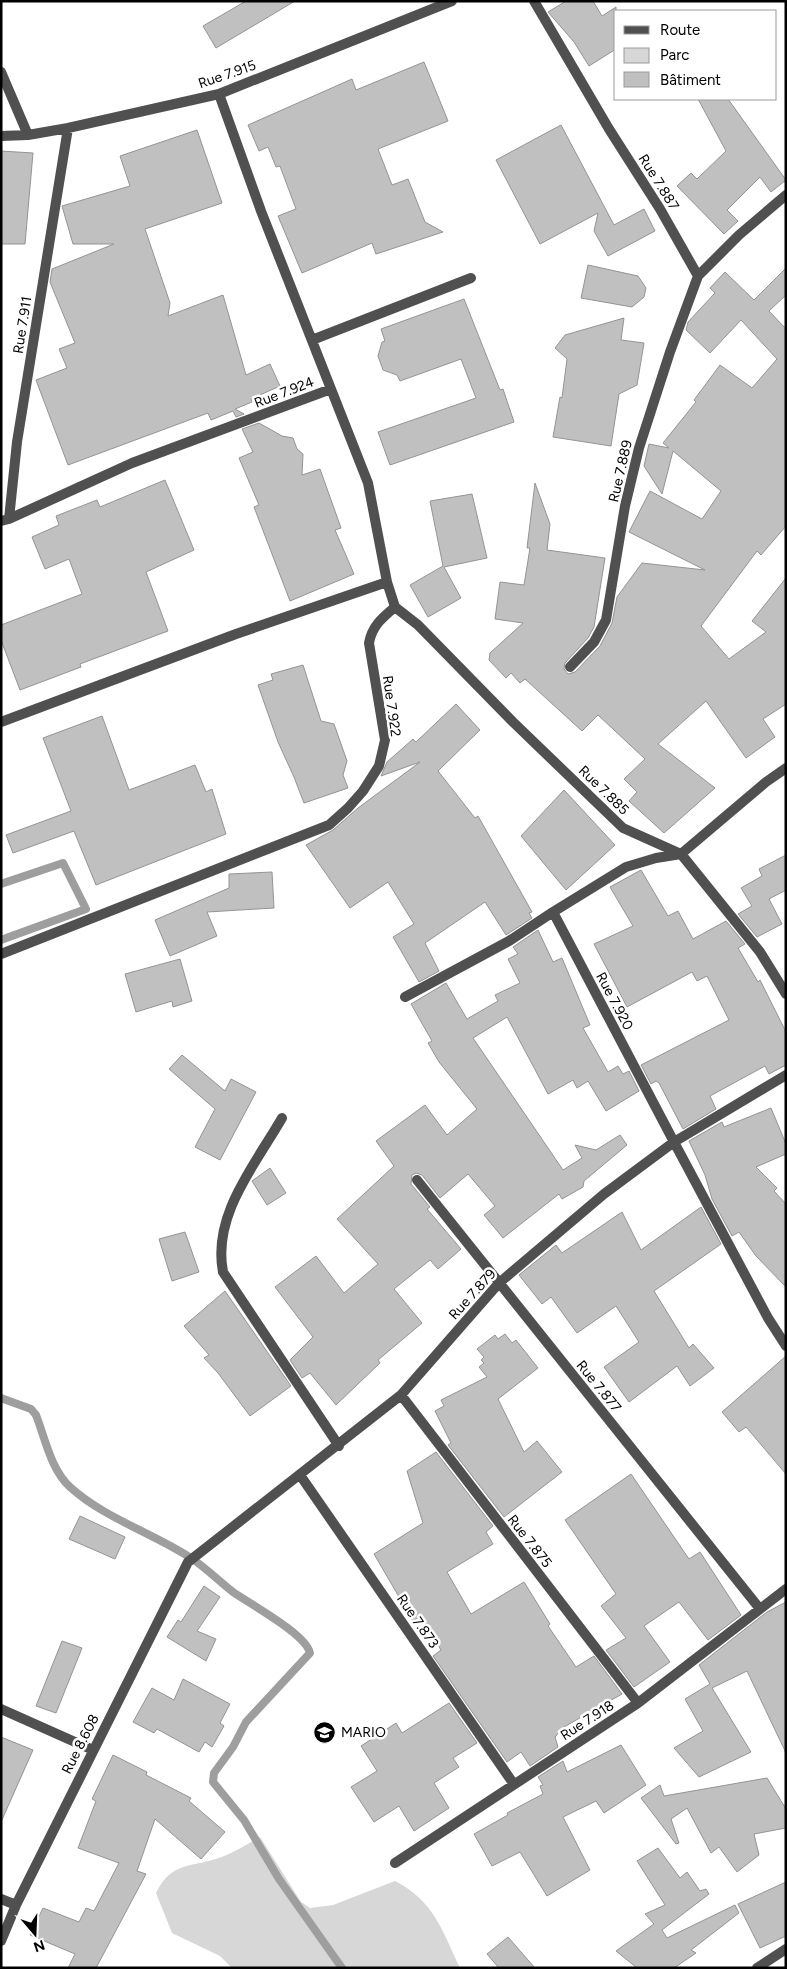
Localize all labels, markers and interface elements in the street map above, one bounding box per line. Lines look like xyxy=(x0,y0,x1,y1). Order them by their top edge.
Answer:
legend xyxy=(614,10,777,100)
text: Route xyxy=(660,21,700,39)
text: Parc xyxy=(660,46,689,64)
street label: Rue 7.915 xyxy=(196,57,258,92)
text: Bâtiment xyxy=(660,71,721,89)
street label: Rue 7.887 xyxy=(635,151,683,214)
street label: Rue 7.911 xyxy=(10,295,35,355)
street label: Rue 7.924 xyxy=(252,373,317,412)
street label: Rue 7.889 xyxy=(605,438,636,504)
street label: Rue 7.922 xyxy=(379,674,404,738)
street label: Rue 7.885 xyxy=(575,762,632,818)
street label: Rue 7.920 xyxy=(592,970,637,1033)
street label: Rue 7.879 xyxy=(445,1266,500,1323)
street label: Rue 7.877 xyxy=(573,1357,625,1416)
street label: Rue 7.875 xyxy=(504,1512,555,1571)
street label: Rue 7.873 xyxy=(393,1591,442,1651)
street label: Rue 7.918 xyxy=(557,1697,617,1744)
street label: Rue 8.608 xyxy=(58,1712,103,1777)
school or university icon: MARIO xyxy=(313,1720,337,1744)
place label: MARIO xyxy=(341,1724,386,1741)
north arrow xyxy=(10,1909,60,1959)
text: N xyxy=(31,1936,47,1956)

